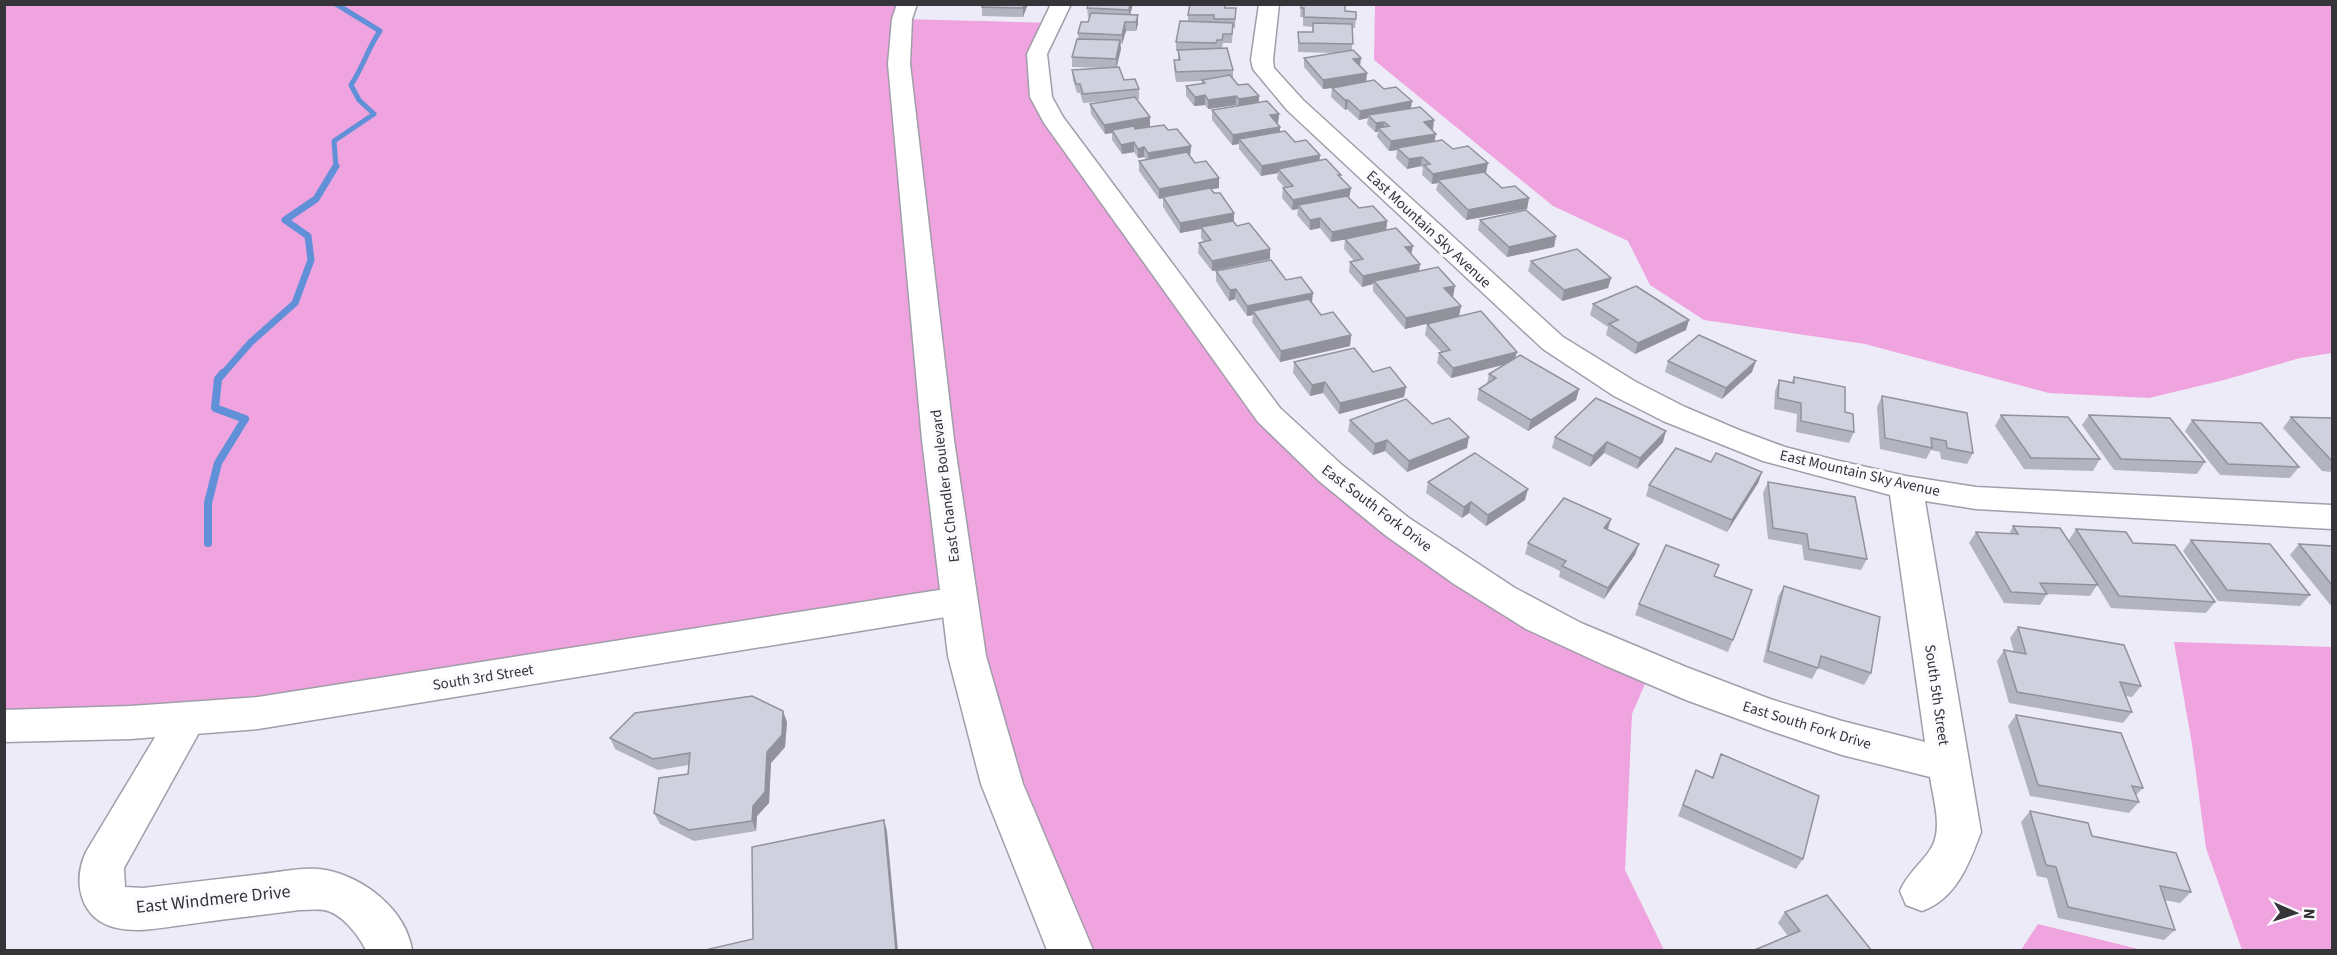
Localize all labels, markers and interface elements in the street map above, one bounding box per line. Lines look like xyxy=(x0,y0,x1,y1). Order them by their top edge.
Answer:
street label: East Mountain Sky Avenue xyxy=(1362,166,1496,293)
street label: East Chandler Boulevard xyxy=(926,408,965,564)
street label: East Mountain Sky Avenue xyxy=(1778,445,1942,502)
street label: East South Fork Drive xyxy=(1317,460,1436,557)
street label: South 5th Street xyxy=(1919,643,1954,747)
street label: South 3rd Street xyxy=(431,659,535,696)
street label: East South Fork Drive xyxy=(1740,696,1874,755)
street label: East Windmere Drive xyxy=(135,879,292,920)
north arrow xyxy=(2265,883,2325,943)
text: N xyxy=(2298,908,2320,920)

